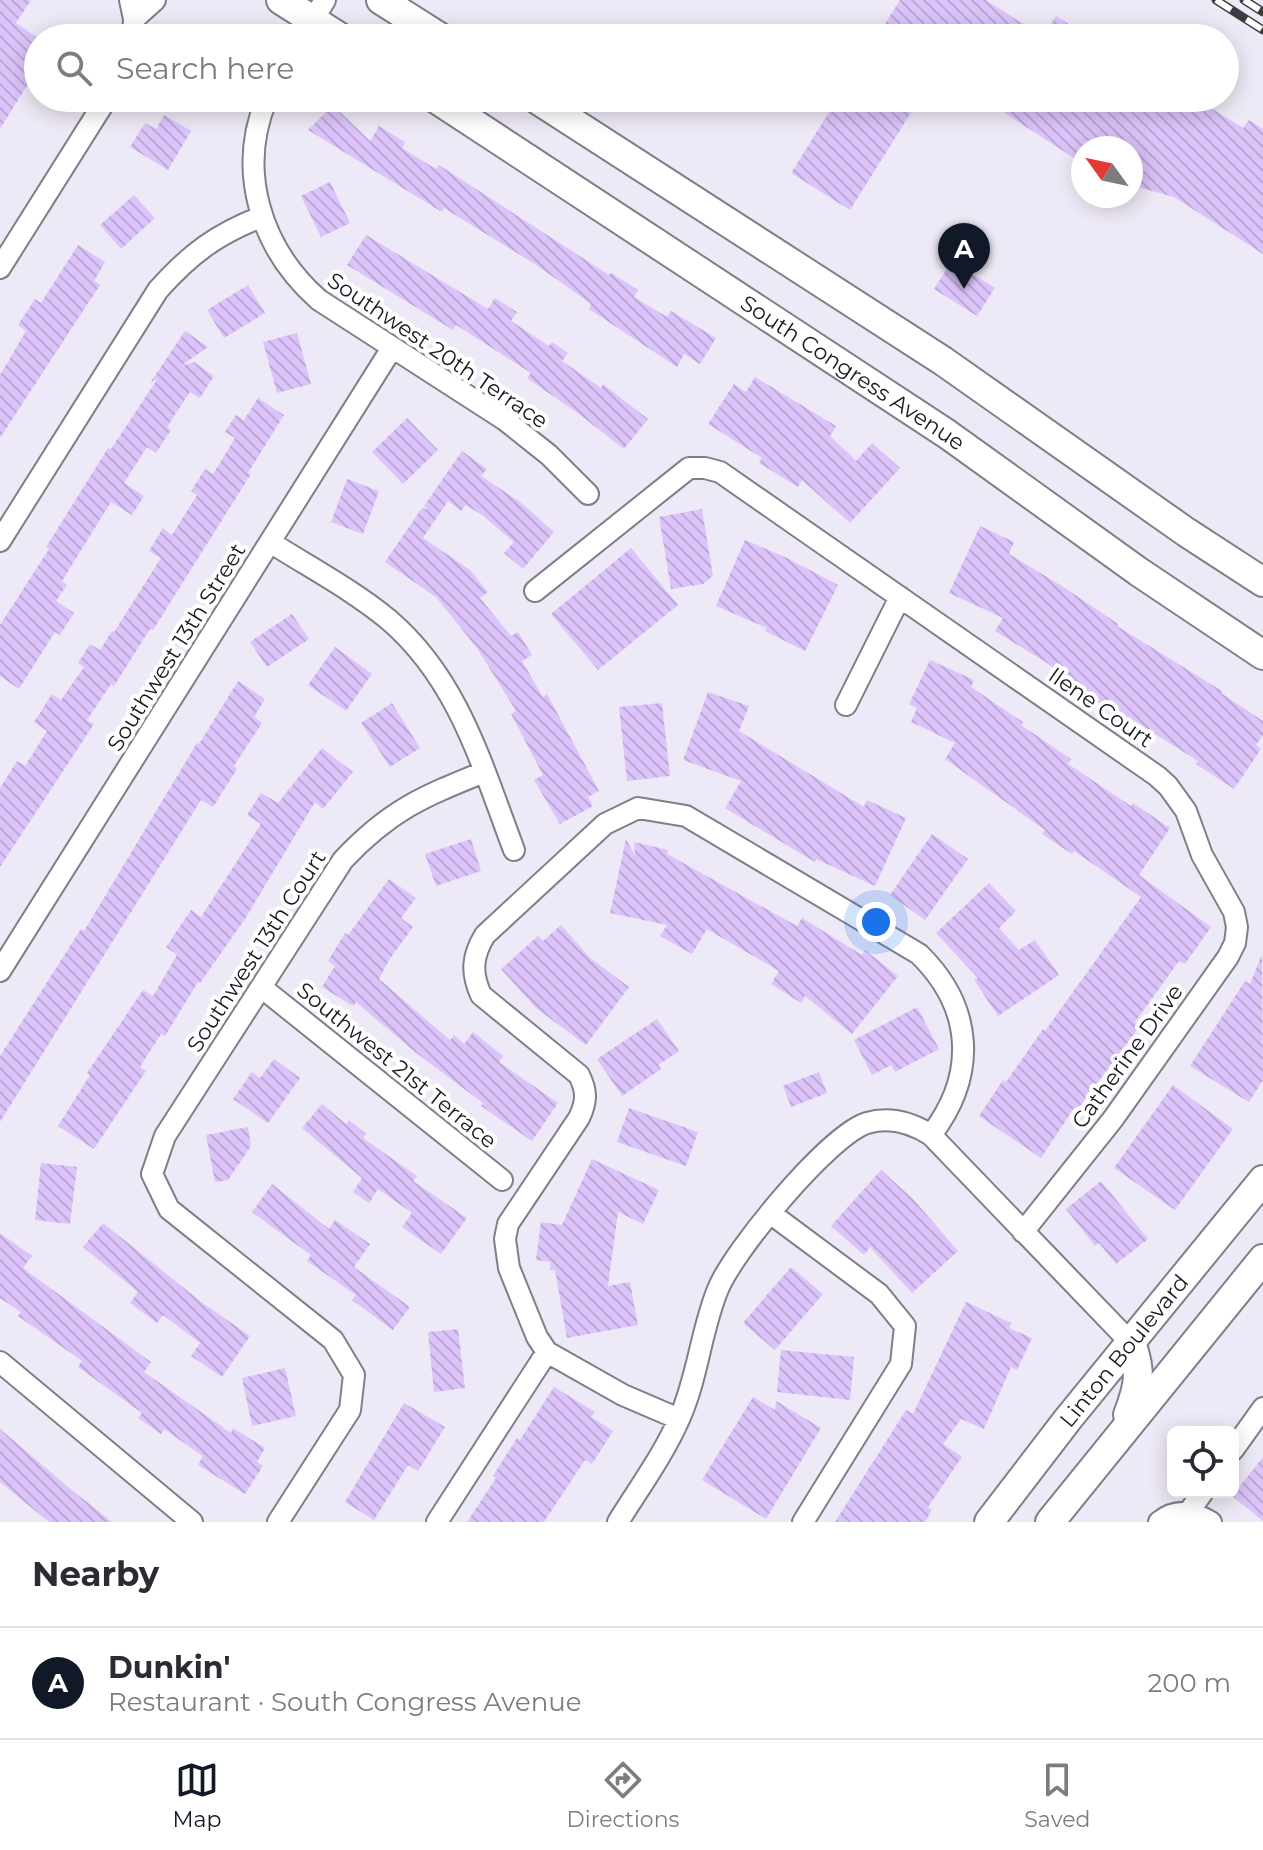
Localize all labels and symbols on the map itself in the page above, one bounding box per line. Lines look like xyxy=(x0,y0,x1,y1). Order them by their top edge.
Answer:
north arrow xyxy=(1071,136,1143,208)
pin: A xyxy=(938,223,990,289)
street label: Southwest 20th Terrace xyxy=(322,267,553,434)
street label: South Congress Avenue xyxy=(736,289,970,456)
street label: Southwest 13th Street xyxy=(101,538,251,756)
street label: Ilene Court xyxy=(1043,661,1158,753)
street label: Southwest 13th Court xyxy=(181,845,332,1057)
your location xyxy=(856,902,896,942)
street label: Southwest 21st Terrace xyxy=(291,977,502,1154)
street label: Catherine Drive xyxy=(1066,979,1189,1134)
street label: Linton Boulevard xyxy=(1054,1269,1194,1433)

